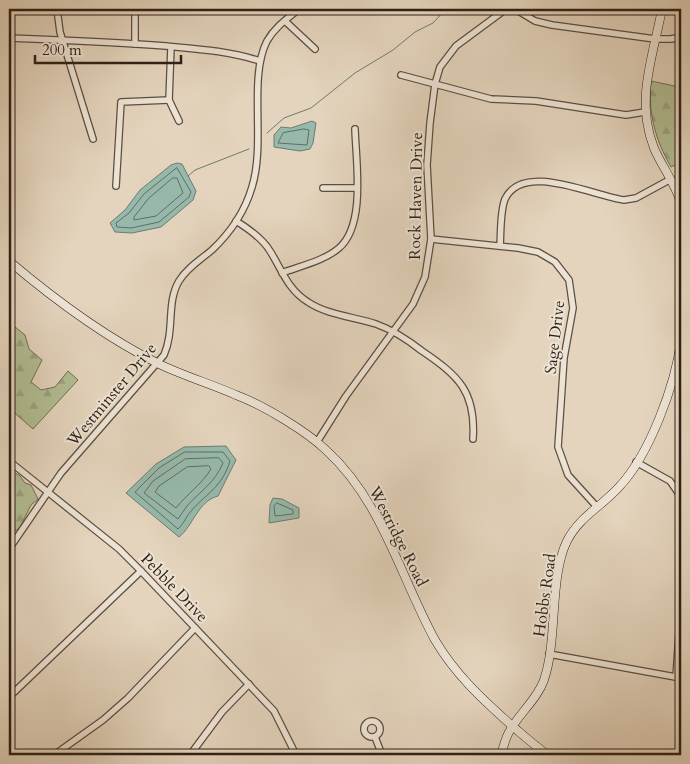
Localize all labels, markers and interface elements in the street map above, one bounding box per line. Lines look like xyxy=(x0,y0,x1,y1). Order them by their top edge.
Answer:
scale bar xyxy=(35,32,181,64)
text: 200 m xyxy=(42,40,82,60)
street label: Rock Haven Drive xyxy=(404,132,428,260)
street label: Sage Drive xyxy=(540,299,570,375)
street label: Westminster Drive xyxy=(61,338,162,452)
street label: Westridge Road xyxy=(363,482,433,591)
street label: Pebble Drive xyxy=(136,548,213,627)
street label: Hobbs Road xyxy=(528,552,562,638)

